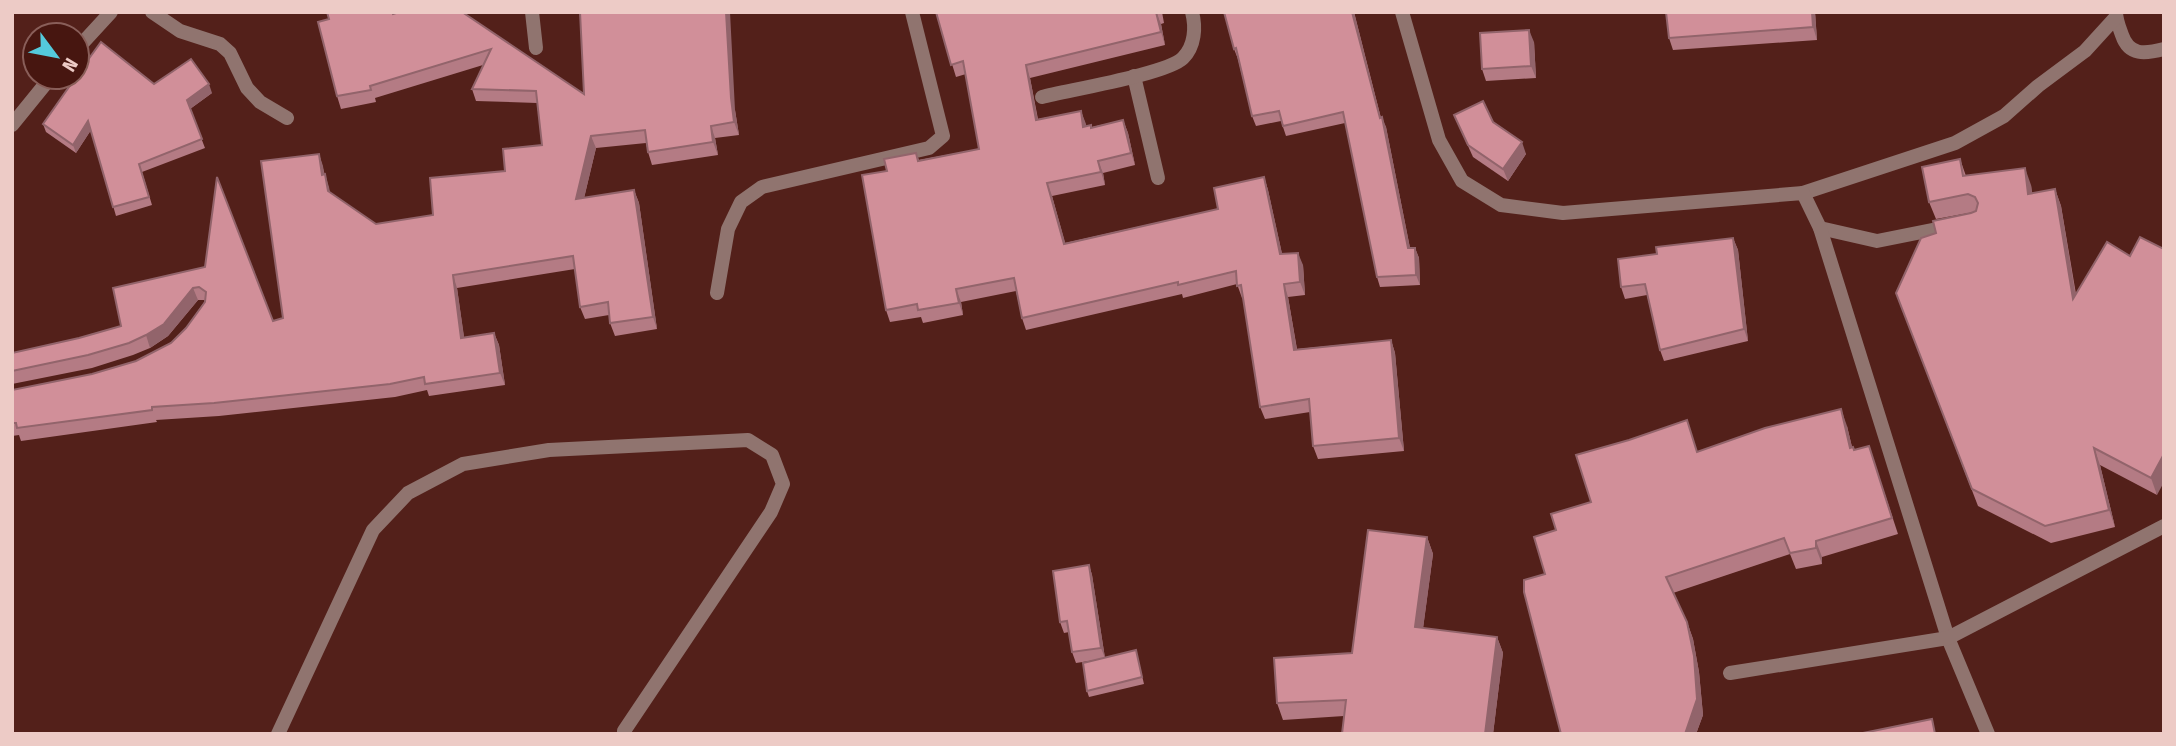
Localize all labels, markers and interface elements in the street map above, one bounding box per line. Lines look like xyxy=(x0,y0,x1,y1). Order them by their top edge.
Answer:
north arrow xyxy=(21,21,91,91)
text: N xyxy=(57,54,83,76)

